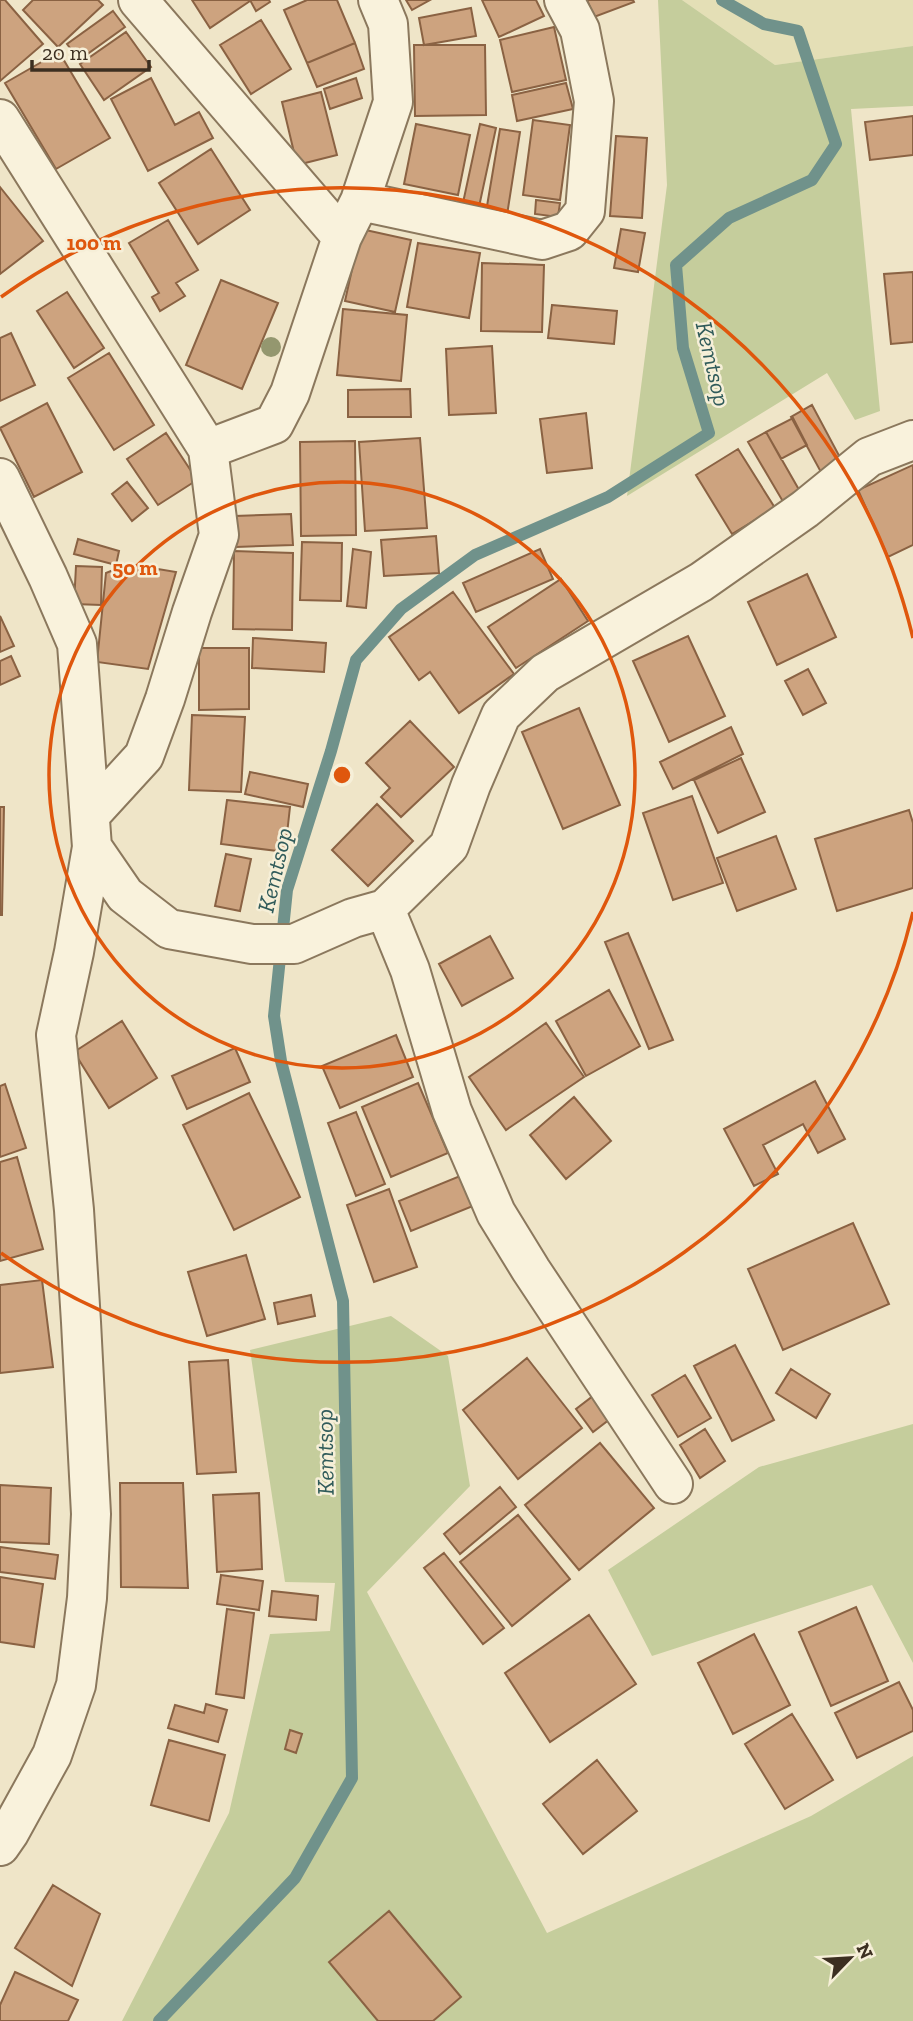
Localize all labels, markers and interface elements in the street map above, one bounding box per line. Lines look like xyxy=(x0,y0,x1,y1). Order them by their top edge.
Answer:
scale bar xyxy=(32,28,149,72)
text: 20 m xyxy=(42,40,88,65)
text: 100 m xyxy=(67,230,122,255)
water label: Kemtsop xyxy=(690,319,737,409)
text: 50 m xyxy=(112,555,158,580)
centre of rings xyxy=(330,763,354,787)
water label: Kemtsop xyxy=(251,825,298,915)
water label: Kemtsop xyxy=(309,1409,340,1495)
north arrow xyxy=(815,1923,885,1993)
text: N xyxy=(851,1940,878,1962)

